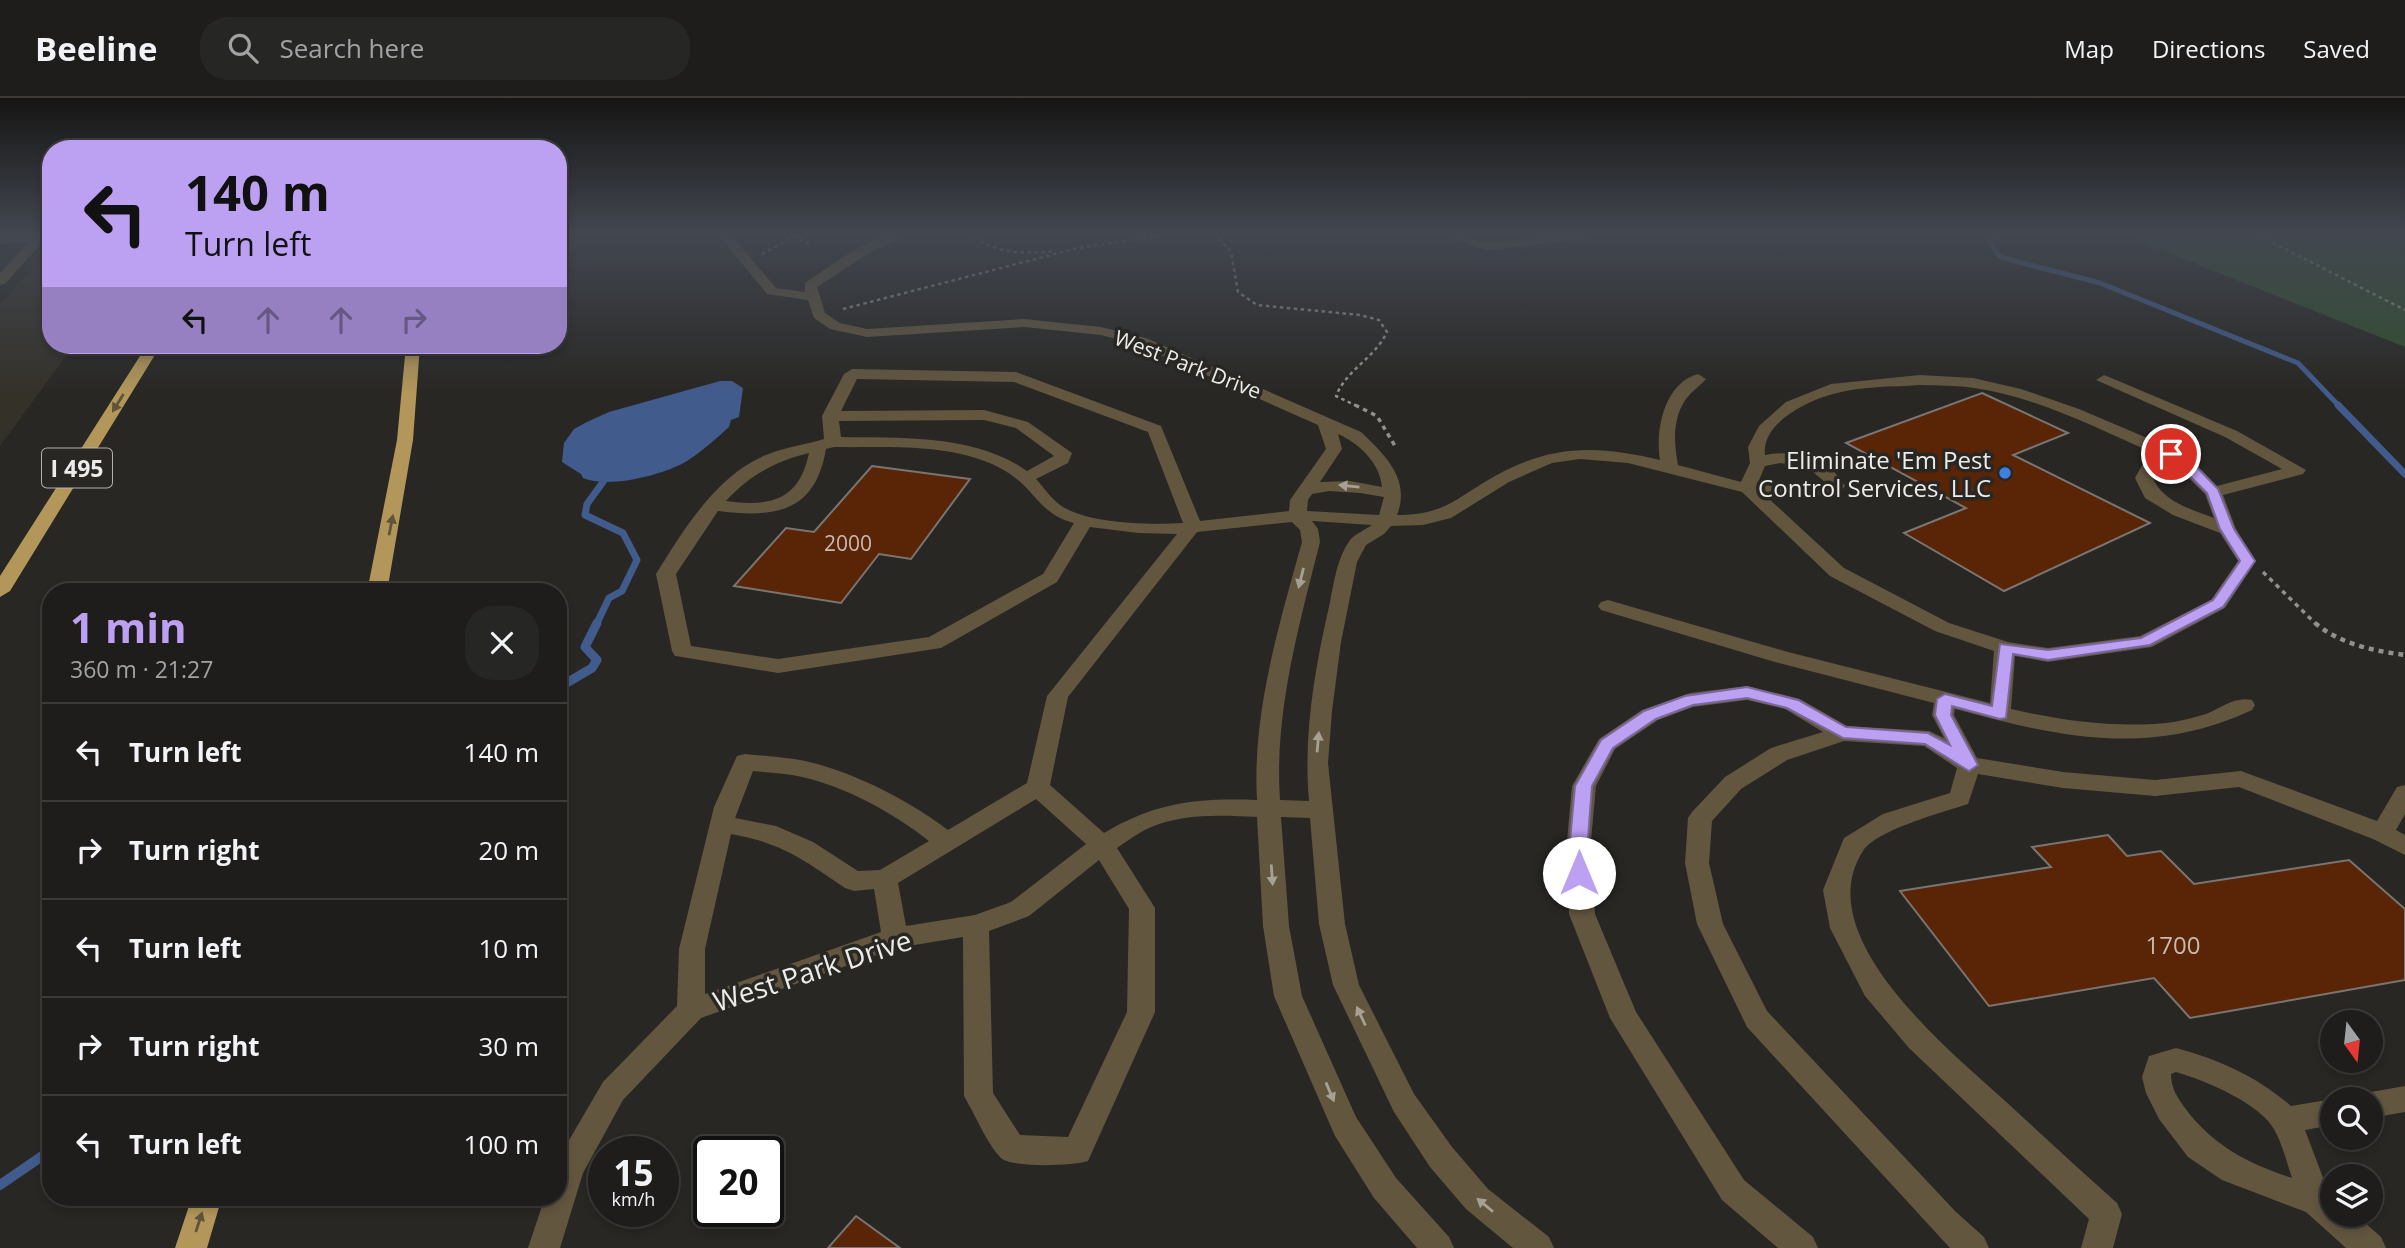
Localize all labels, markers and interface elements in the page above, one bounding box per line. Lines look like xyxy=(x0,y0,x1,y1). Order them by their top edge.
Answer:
search box xyxy=(200,17,690,80)
text: Beeline xyxy=(35,26,158,71)
icon: search xyxy=(224,29,262,67)
text: Search here xyxy=(280,30,424,66)
text: Map xyxy=(2064,32,2114,65)
text: Directions xyxy=(2152,32,2265,65)
text: Saved xyxy=(2303,32,2370,65)
text: 140 m xyxy=(185,159,330,225)
icon: left xyxy=(70,168,161,259)
text: Turn left xyxy=(185,222,311,265)
icon: left xyxy=(176,301,214,339)
icon: ahead xyxy=(249,301,287,339)
icon: ahead xyxy=(322,301,360,339)
icon: right xyxy=(395,301,433,339)
street label: West Park Drive xyxy=(1111,323,1265,405)
one-way arrow xyxy=(111,393,124,412)
pin xyxy=(2141,424,2201,484)
icon: arrive xyxy=(2152,435,2190,473)
place label: Eliminate 'Em Pest Control Services, LLC xyxy=(1758,443,1991,504)
road number: I 495 xyxy=(42,448,112,488)
marker: Eliminate 'Em Pest Control Services, LLC xyxy=(1997,465,2013,481)
one-way arrow xyxy=(1338,480,1360,491)
one-way arrow xyxy=(385,514,396,536)
house number: 2000 xyxy=(824,529,872,557)
one-way arrow xyxy=(1295,567,1306,589)
text: 1 min xyxy=(70,598,187,655)
button: close xyxy=(465,606,539,680)
text: 360 m · 21:27 xyxy=(70,653,213,685)
one-way arrow xyxy=(1313,731,1324,753)
icon: left xyxy=(70,733,108,771)
text: Turn left xyxy=(129,734,241,770)
text: 140 m xyxy=(464,734,539,770)
icon: right xyxy=(70,831,108,869)
text: Turn right xyxy=(129,832,260,868)
text: 20 m xyxy=(478,832,539,868)
position arrow xyxy=(1542,836,1616,910)
one-way arrow xyxy=(1267,864,1278,886)
street label: West Park Drive xyxy=(708,920,916,1020)
house number: 1700 xyxy=(2146,928,2200,961)
icon: left xyxy=(70,929,108,967)
text: Turn left xyxy=(129,930,241,966)
text: 10 m xyxy=(478,930,539,966)
one-way arrow xyxy=(1355,1006,1367,1026)
north arrow xyxy=(2320,1010,2384,1073)
map controls xyxy=(2320,1010,2383,1227)
icon: right xyxy=(70,1027,108,1065)
text: Turn right xyxy=(129,1028,260,1064)
text: 30 m xyxy=(478,1028,539,1064)
one-way arrow xyxy=(1325,1082,1336,1103)
button: search xyxy=(2320,1087,2383,1150)
icon: left xyxy=(70,1125,108,1163)
text: Turn left xyxy=(129,1126,241,1162)
text: 100 m xyxy=(464,1126,539,1162)
speed limit sign: 20 xyxy=(693,1136,784,1227)
text: 15 xyxy=(613,1149,654,1196)
button: layers xyxy=(2320,1164,2383,1227)
text: km/h xyxy=(612,1187,655,1211)
one-way arrow xyxy=(1476,1198,1493,1213)
one-way arrow xyxy=(194,1212,205,1233)

